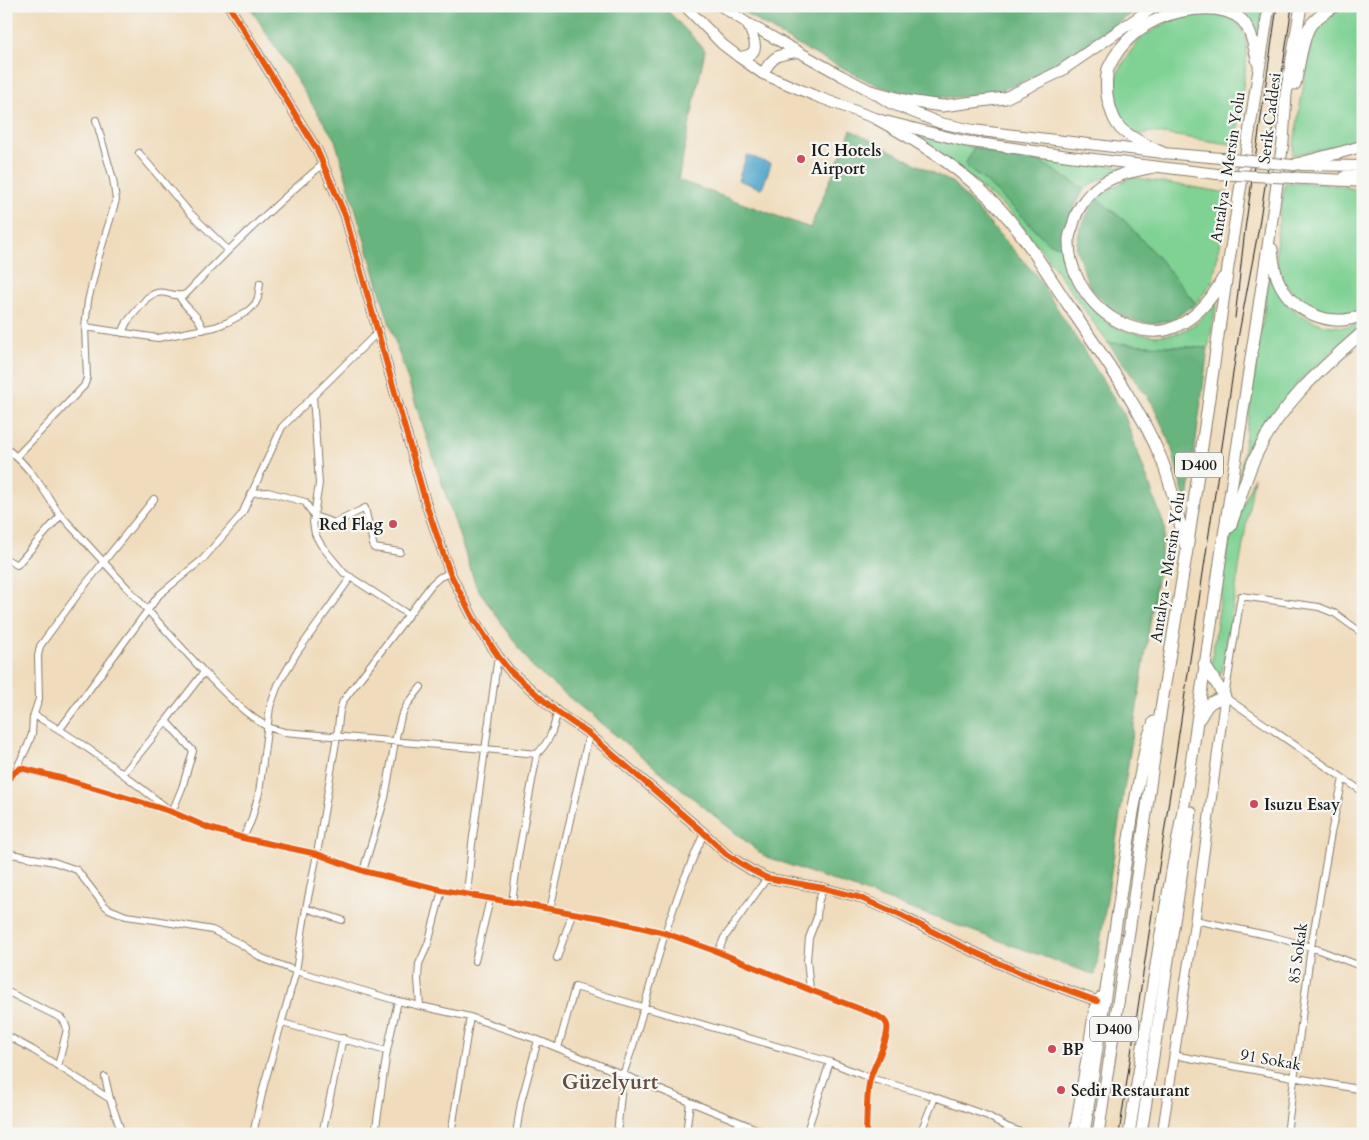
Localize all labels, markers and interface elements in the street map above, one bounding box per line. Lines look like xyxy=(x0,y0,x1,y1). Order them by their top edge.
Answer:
street label: Serik Caddesi xyxy=(1253,71,1287,165)
street label: Antalya - Mersin Yolu xyxy=(1205,90,1251,244)
place label: IC Hotels Airport xyxy=(811,140,882,180)
marker: IC Hotels Airport xyxy=(795,153,807,165)
road number: D400 xyxy=(1175,452,1223,478)
street label: Antalya - Mersin Yolu xyxy=(1145,490,1191,644)
place label: Red Flag xyxy=(319,514,383,536)
marker: Red Flag xyxy=(387,518,399,530)
place label: Isuzu Esay xyxy=(1264,794,1340,816)
marker: Isuzu Esay xyxy=(1248,798,1260,810)
street label: 85 Sokak xyxy=(1283,921,1313,985)
road number: D400 xyxy=(1090,1016,1138,1042)
place label: BP xyxy=(1062,1039,1084,1061)
marker: BP xyxy=(1046,1043,1058,1055)
street label: 91 Sokak xyxy=(1239,1044,1303,1076)
district label: Güzelyurt xyxy=(562,1068,659,1097)
place label: Sedir Restaurant xyxy=(1071,1080,1190,1102)
marker: Sedir Restaurant xyxy=(1055,1084,1067,1096)

